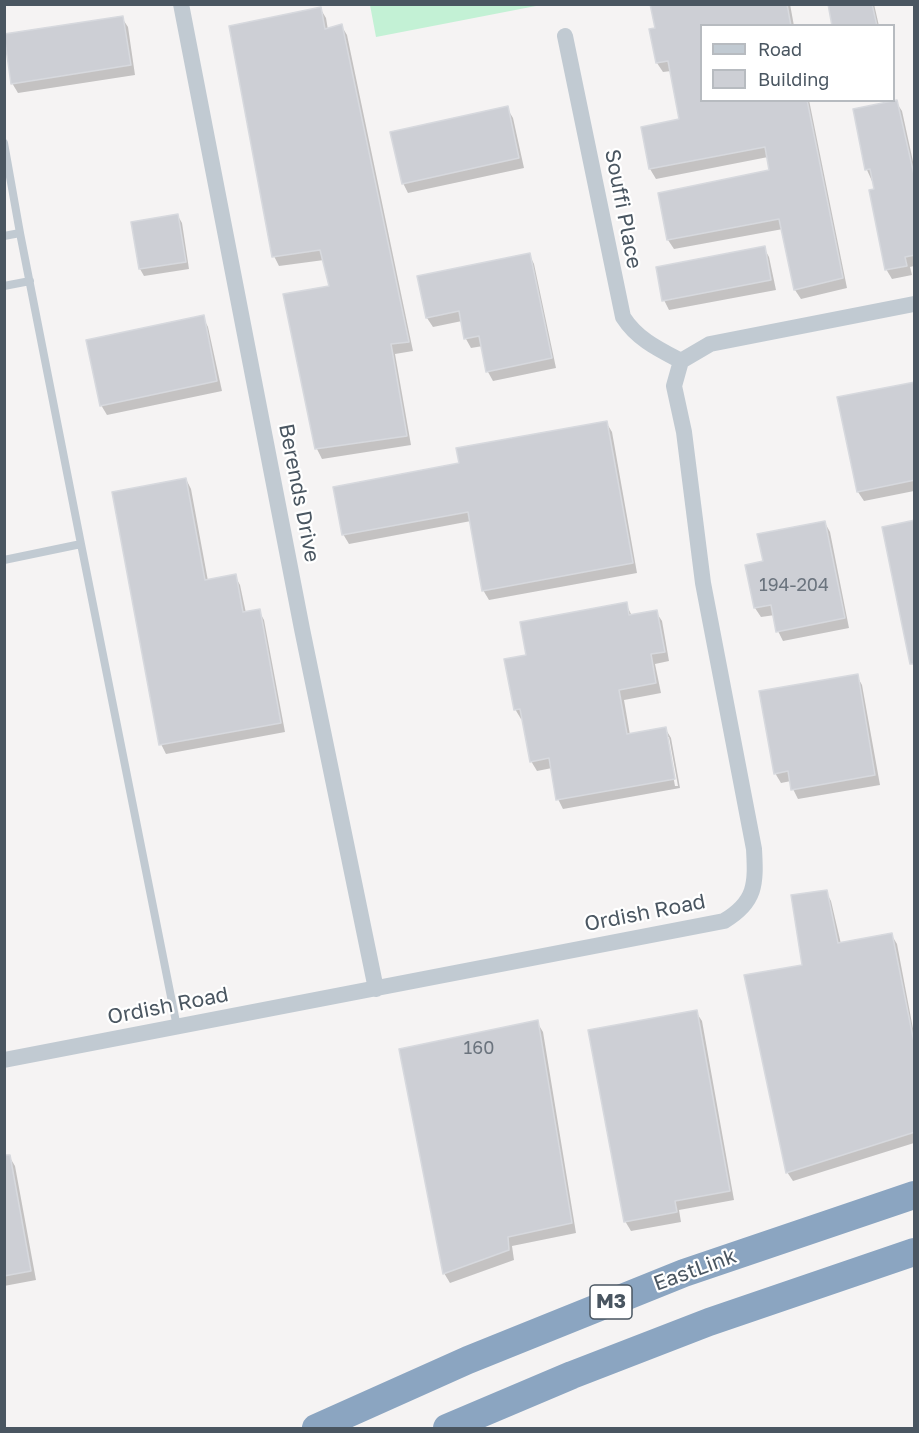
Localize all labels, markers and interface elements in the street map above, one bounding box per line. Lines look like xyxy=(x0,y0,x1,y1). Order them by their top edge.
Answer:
legend xyxy=(700,24,895,102)
text: Road xyxy=(758,38,802,60)
text: Building xyxy=(758,68,829,90)
street label: Souffi Place xyxy=(599,147,647,271)
street label: Berends Drive xyxy=(273,422,325,564)
house number: 194-204 xyxy=(759,574,829,596)
street label: Ordish Road xyxy=(582,889,708,937)
street label: Ordish Road xyxy=(105,982,231,1030)
house number: 160 xyxy=(464,1037,494,1059)
street label: EastLink xyxy=(650,1243,740,1297)
road number: M3 xyxy=(590,1285,632,1319)

